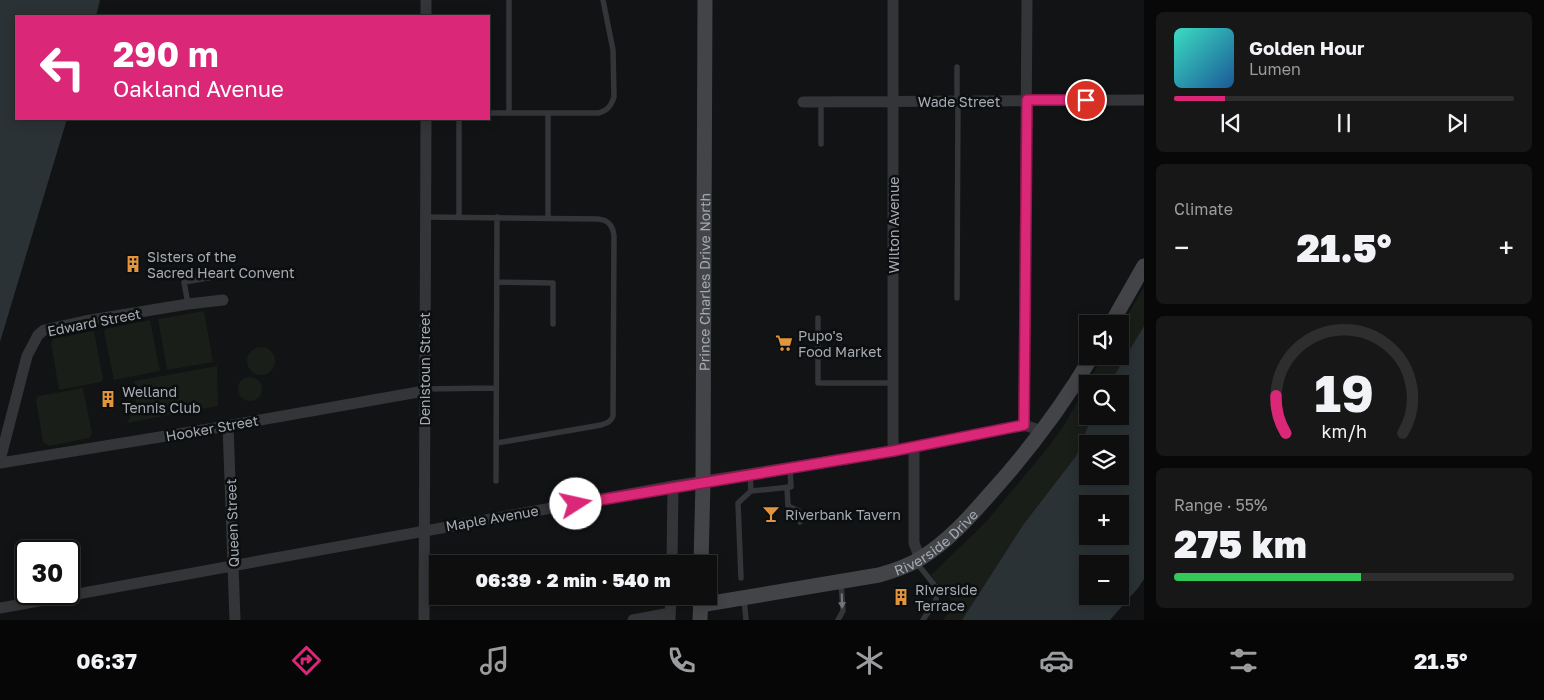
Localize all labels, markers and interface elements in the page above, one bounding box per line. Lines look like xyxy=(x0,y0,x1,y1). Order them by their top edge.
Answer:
text: 290 m xyxy=(113,33,219,75)
icon: left xyxy=(30,35,95,100)
text: Golden Hour xyxy=(1249,36,1364,59)
text: Lumen xyxy=(1249,59,1301,79)
text: Oakland Avenue xyxy=(113,75,284,102)
pin xyxy=(1065,79,1107,121)
icon: arrive xyxy=(1072,86,1100,114)
street label: Wade Street xyxy=(918,93,1000,110)
icon: previous xyxy=(1217,109,1245,137)
icon: pause xyxy=(1330,109,1358,137)
icon: next xyxy=(1443,109,1471,137)
street label: Wilton Avenue xyxy=(885,177,902,273)
street label: Prince Charles Drive North xyxy=(695,193,713,371)
text: Climate xyxy=(1174,199,1233,219)
text: 21.5° xyxy=(1297,225,1391,270)
text: − xyxy=(1174,231,1189,264)
text: + xyxy=(1499,231,1514,264)
place label: Sisters of the Sacred Heart Convent xyxy=(147,248,295,281)
building icon: Sisters of the Sacred Heart Convent xyxy=(123,254,143,274)
street label: Edward Street xyxy=(46,305,142,339)
street label: Denistoun Street xyxy=(416,312,433,426)
map controls xyxy=(1079,315,1129,605)
button: sound xyxy=(1079,315,1129,365)
place label: Pupo's Food Market xyxy=(798,327,882,360)
supermarket icon: Pupo's Food Market xyxy=(774,333,794,353)
text: 19 xyxy=(1314,361,1374,423)
button: search xyxy=(1079,375,1129,425)
place label: Welland Tennis Club xyxy=(122,383,201,416)
building icon: Welland Tennis Club xyxy=(98,389,118,409)
street label: Hooker Street xyxy=(164,412,260,444)
text: km/h xyxy=(1321,420,1367,442)
button: layers xyxy=(1079,435,1129,485)
position arrow xyxy=(549,477,601,529)
street label: Queen Street xyxy=(222,478,242,568)
button: + xyxy=(1079,495,1129,545)
text: Range · 55% xyxy=(1174,495,1268,515)
street label: Maple Avenue xyxy=(444,501,540,535)
bar icon: Riverbank Tavern xyxy=(761,504,781,524)
street label: Riverside Drive xyxy=(892,505,981,578)
place label: Riverbank Tavern xyxy=(785,506,901,523)
text: 275 km xyxy=(1174,521,1307,566)
speed limit sign: 30 xyxy=(15,540,80,605)
button: − xyxy=(1079,555,1129,605)
text: 06:39 · 2 min · 540 m xyxy=(476,568,670,591)
place label: Riverside Terrace xyxy=(915,581,977,614)
building icon: Riverside Terrace xyxy=(891,587,911,607)
one-way arrow xyxy=(839,594,847,610)
icon: directions xyxy=(289,643,324,678)
icon: music xyxy=(477,643,512,678)
icon: phone xyxy=(664,643,699,678)
icon: climate xyxy=(852,643,887,678)
icon: car xyxy=(1039,643,1074,678)
icon: filters xyxy=(1226,643,1261,678)
text: 06:37 xyxy=(76,647,137,674)
text: 21.5° xyxy=(1414,647,1468,674)

